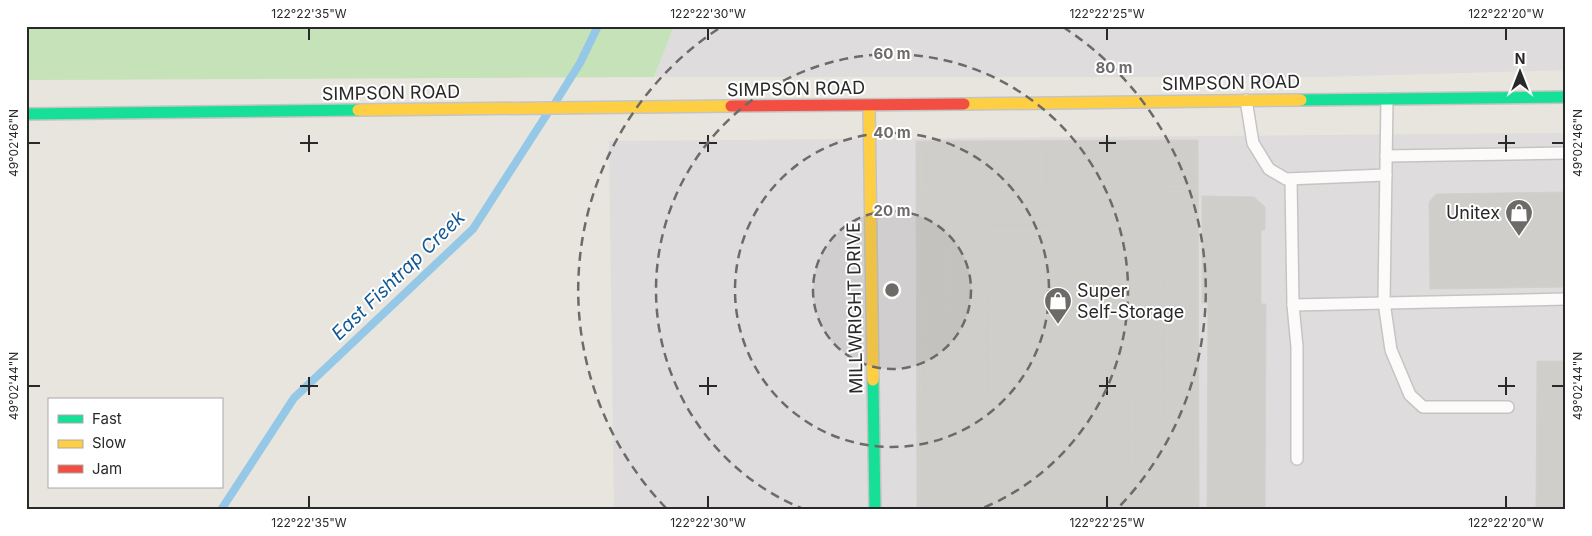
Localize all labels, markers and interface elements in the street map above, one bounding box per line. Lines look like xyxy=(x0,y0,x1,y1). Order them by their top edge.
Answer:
text: 122°22'35"W xyxy=(271,6,347,21)
text: 122°22'30"W xyxy=(670,6,746,21)
text: 122°22'25"W xyxy=(1069,6,1145,21)
text: 122°22'20"W xyxy=(1468,6,1544,21)
text: 60 m xyxy=(873,44,911,63)
north arrow xyxy=(1494,48,1544,98)
text: N xyxy=(1515,50,1525,67)
text: 80 m xyxy=(1095,58,1133,77)
street label: SIMPSON ROAD xyxy=(1162,71,1300,94)
street label: SIMPSON ROAD xyxy=(727,77,865,100)
street label: SIMPSON ROAD xyxy=(322,81,460,104)
text: 49°02'46"N xyxy=(6,109,21,177)
text: 49°02'46"N xyxy=(1570,109,1585,177)
text: 40 m xyxy=(873,123,911,142)
shop icon: Unitex xyxy=(1504,198,1534,237)
text: 20 m xyxy=(874,201,910,220)
place label: Unitex xyxy=(1446,202,1500,223)
water label: East Fishtrap Creek xyxy=(327,205,470,345)
street label: MILLWRIGHT DRIVE xyxy=(843,222,866,394)
place label: Super Self-Storage xyxy=(1077,280,1184,322)
centre of rings xyxy=(883,281,901,299)
shop icon: Super Self-Storage xyxy=(1043,286,1073,325)
text: 49°02'44"N xyxy=(6,352,21,420)
text: 49°02'44"N xyxy=(1570,352,1585,420)
legend xyxy=(48,398,222,488)
text: Fast xyxy=(92,409,122,428)
text: Slow xyxy=(92,433,126,452)
text: Jam xyxy=(92,459,122,478)
text: 122°22'35"W xyxy=(271,515,347,530)
text: 122°22'30"W xyxy=(670,515,746,530)
text: 122°22'25"W xyxy=(1069,515,1145,530)
text: 122°22'20"W xyxy=(1468,515,1544,530)

